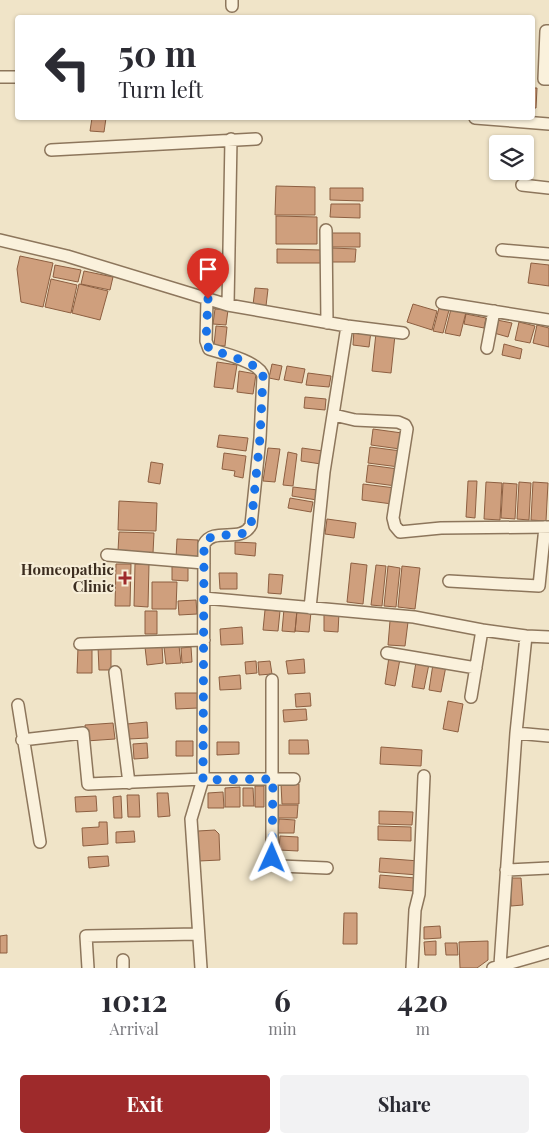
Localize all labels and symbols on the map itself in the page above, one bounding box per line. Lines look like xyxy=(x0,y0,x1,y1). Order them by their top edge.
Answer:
pin xyxy=(187,248,229,299)
place label: Homeopathic Clinic xyxy=(21,559,115,596)
marker: Homeopathic Clinic xyxy=(118,571,132,585)
position arrow xyxy=(245,831,297,883)

